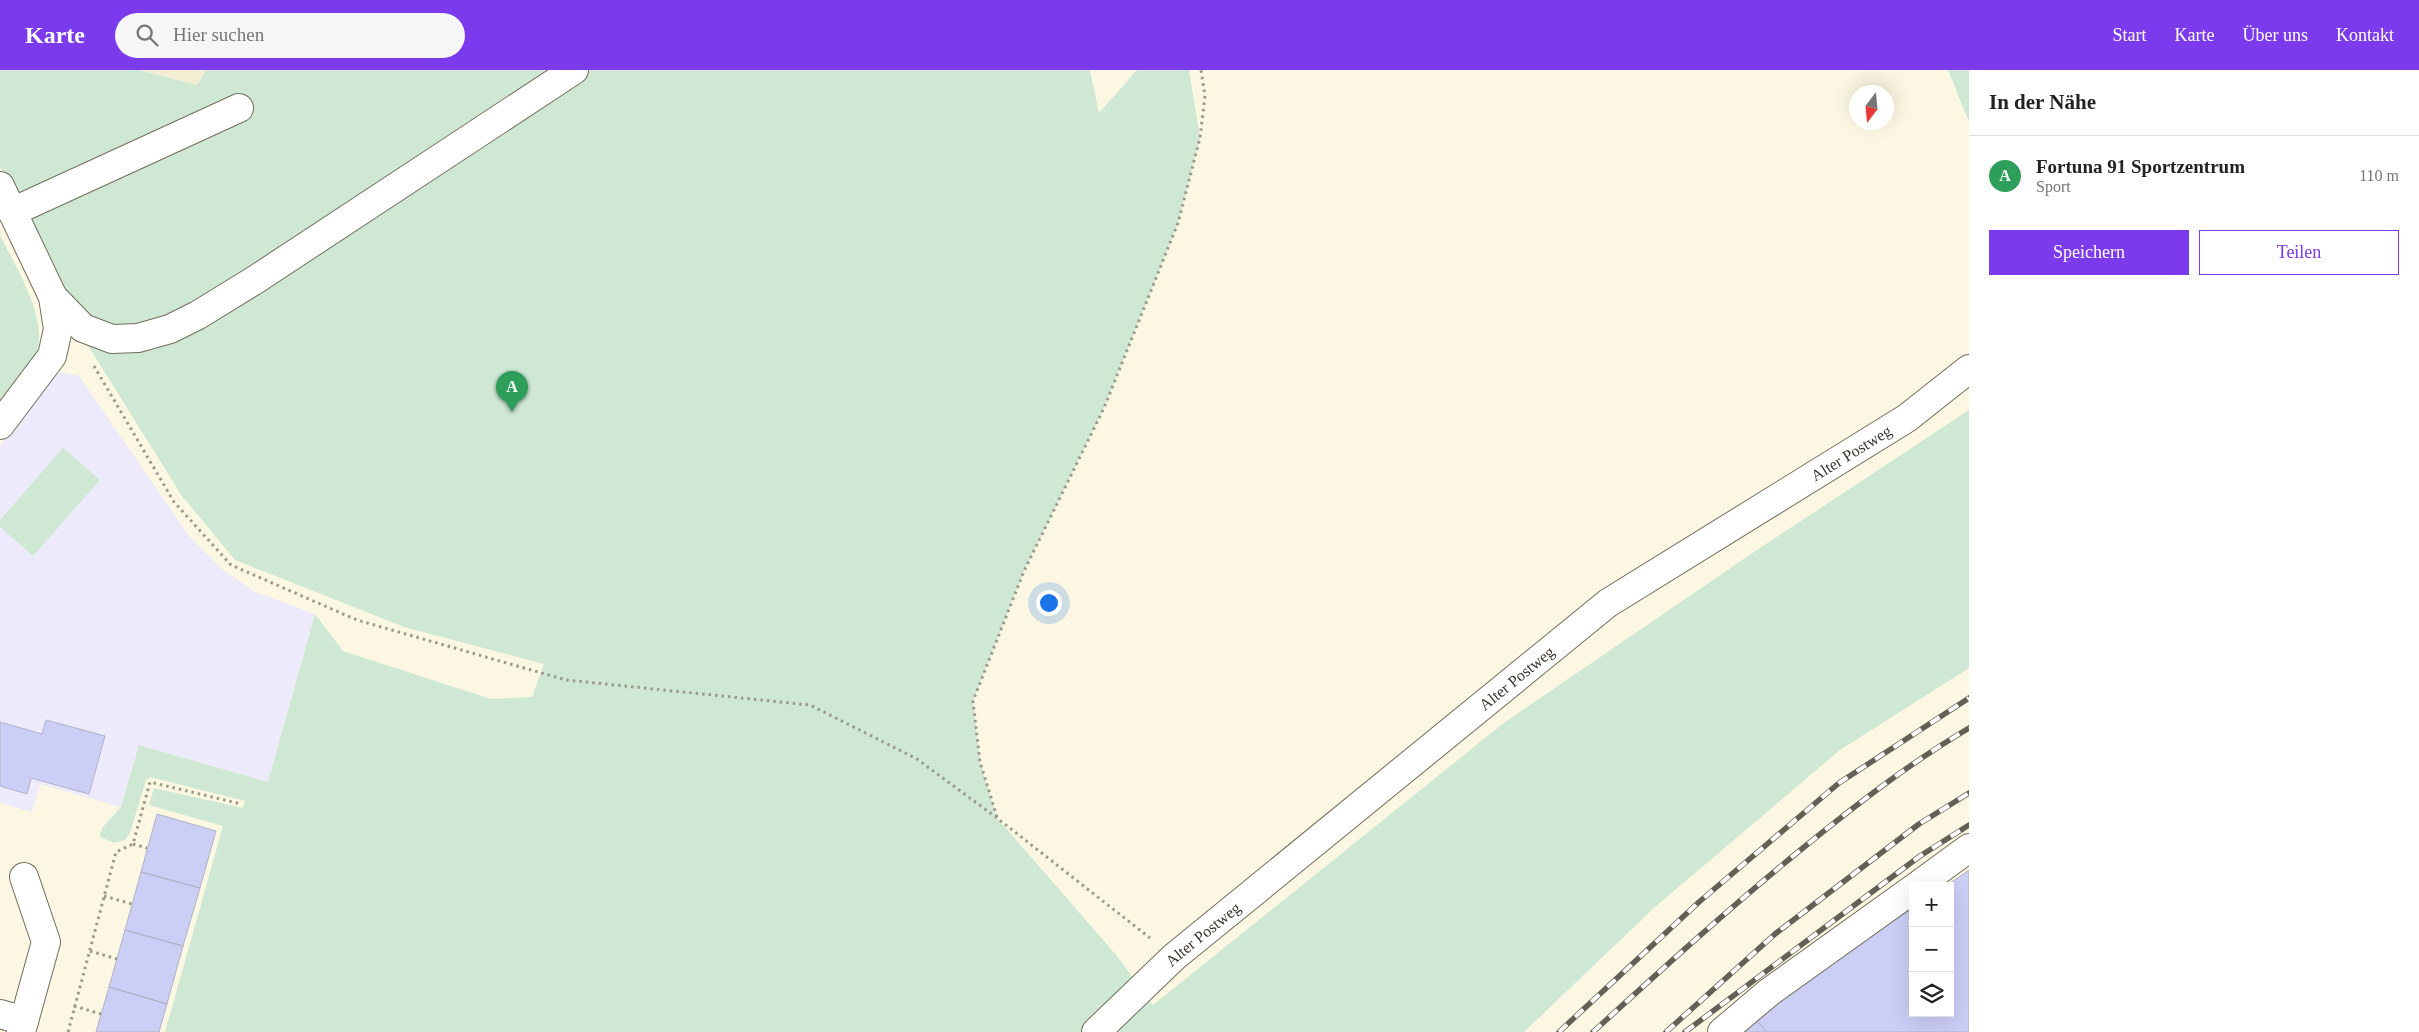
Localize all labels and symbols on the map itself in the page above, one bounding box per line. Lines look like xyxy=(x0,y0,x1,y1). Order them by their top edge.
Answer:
north arrow xyxy=(1849,85,1894,130)
pin: A xyxy=(496,371,528,412)
street label: Alter Postweg xyxy=(1808,421,1895,484)
your location xyxy=(1036,590,1062,616)
street label: Alter Postweg xyxy=(1476,642,1558,713)
street label: Alter Postweg xyxy=(1162,898,1244,969)

